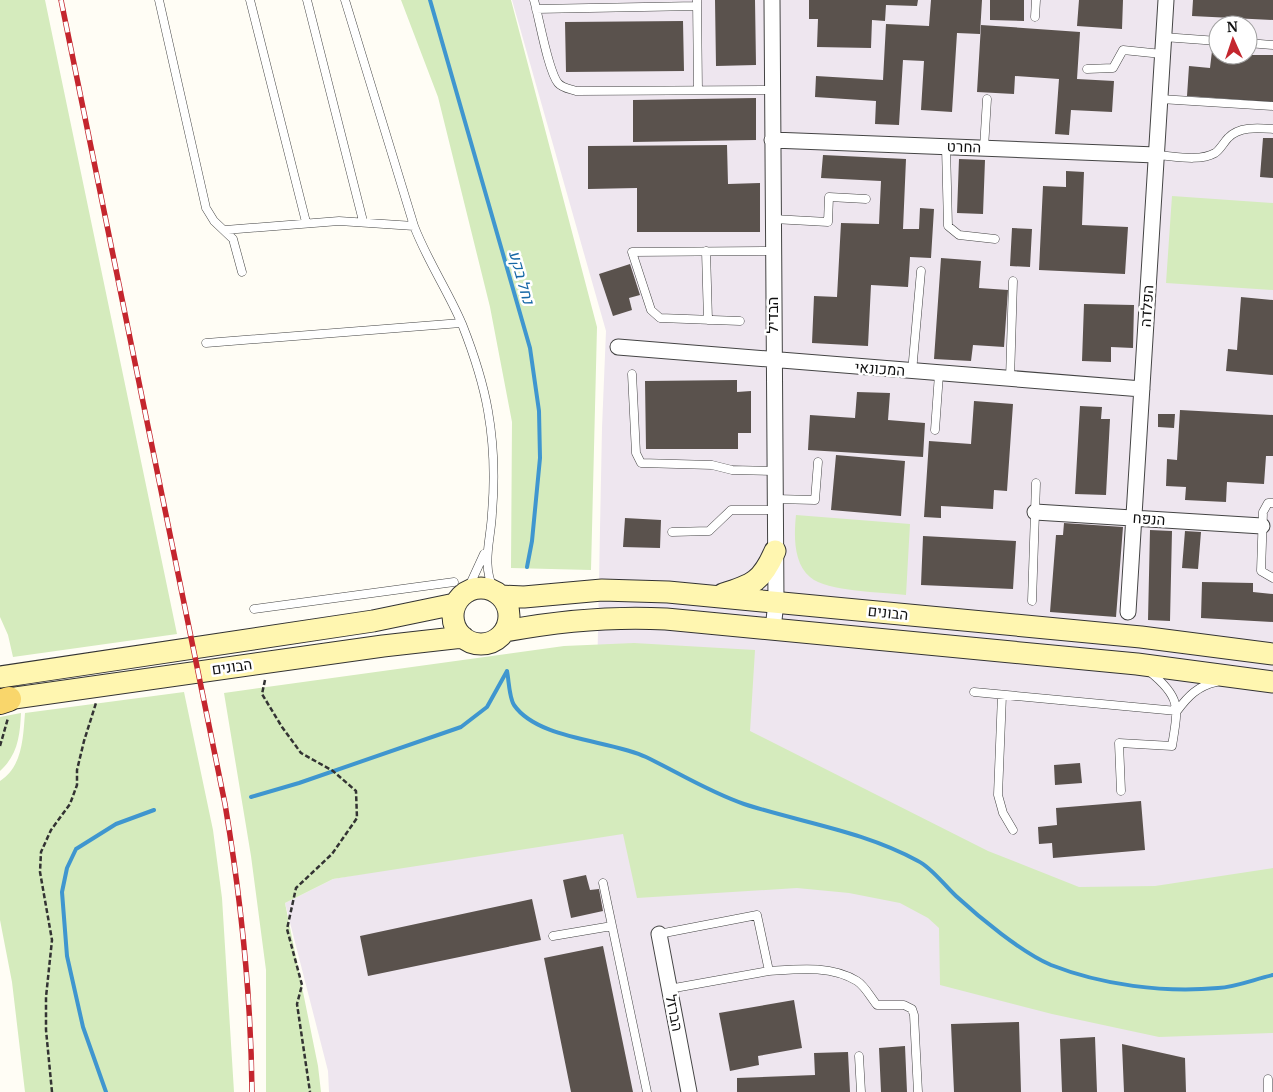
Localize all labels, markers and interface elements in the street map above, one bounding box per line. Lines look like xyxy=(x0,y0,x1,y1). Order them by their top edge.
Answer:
north arrow xyxy=(1208,15,1258,65)
text: N xyxy=(1226,18,1238,36)
street label: החרט xyxy=(946,136,982,157)
water label: נחל בקע xyxy=(505,248,540,307)
street label: הפלדה xyxy=(1136,284,1157,328)
street label: הבדיל xyxy=(763,297,782,333)
street label: המכונאי xyxy=(854,357,906,380)
street label: הנפח xyxy=(1132,508,1166,529)
street label: הבונים xyxy=(867,601,909,624)
street label: הבונים xyxy=(210,654,253,679)
street label: הברזל xyxy=(662,993,687,1033)

